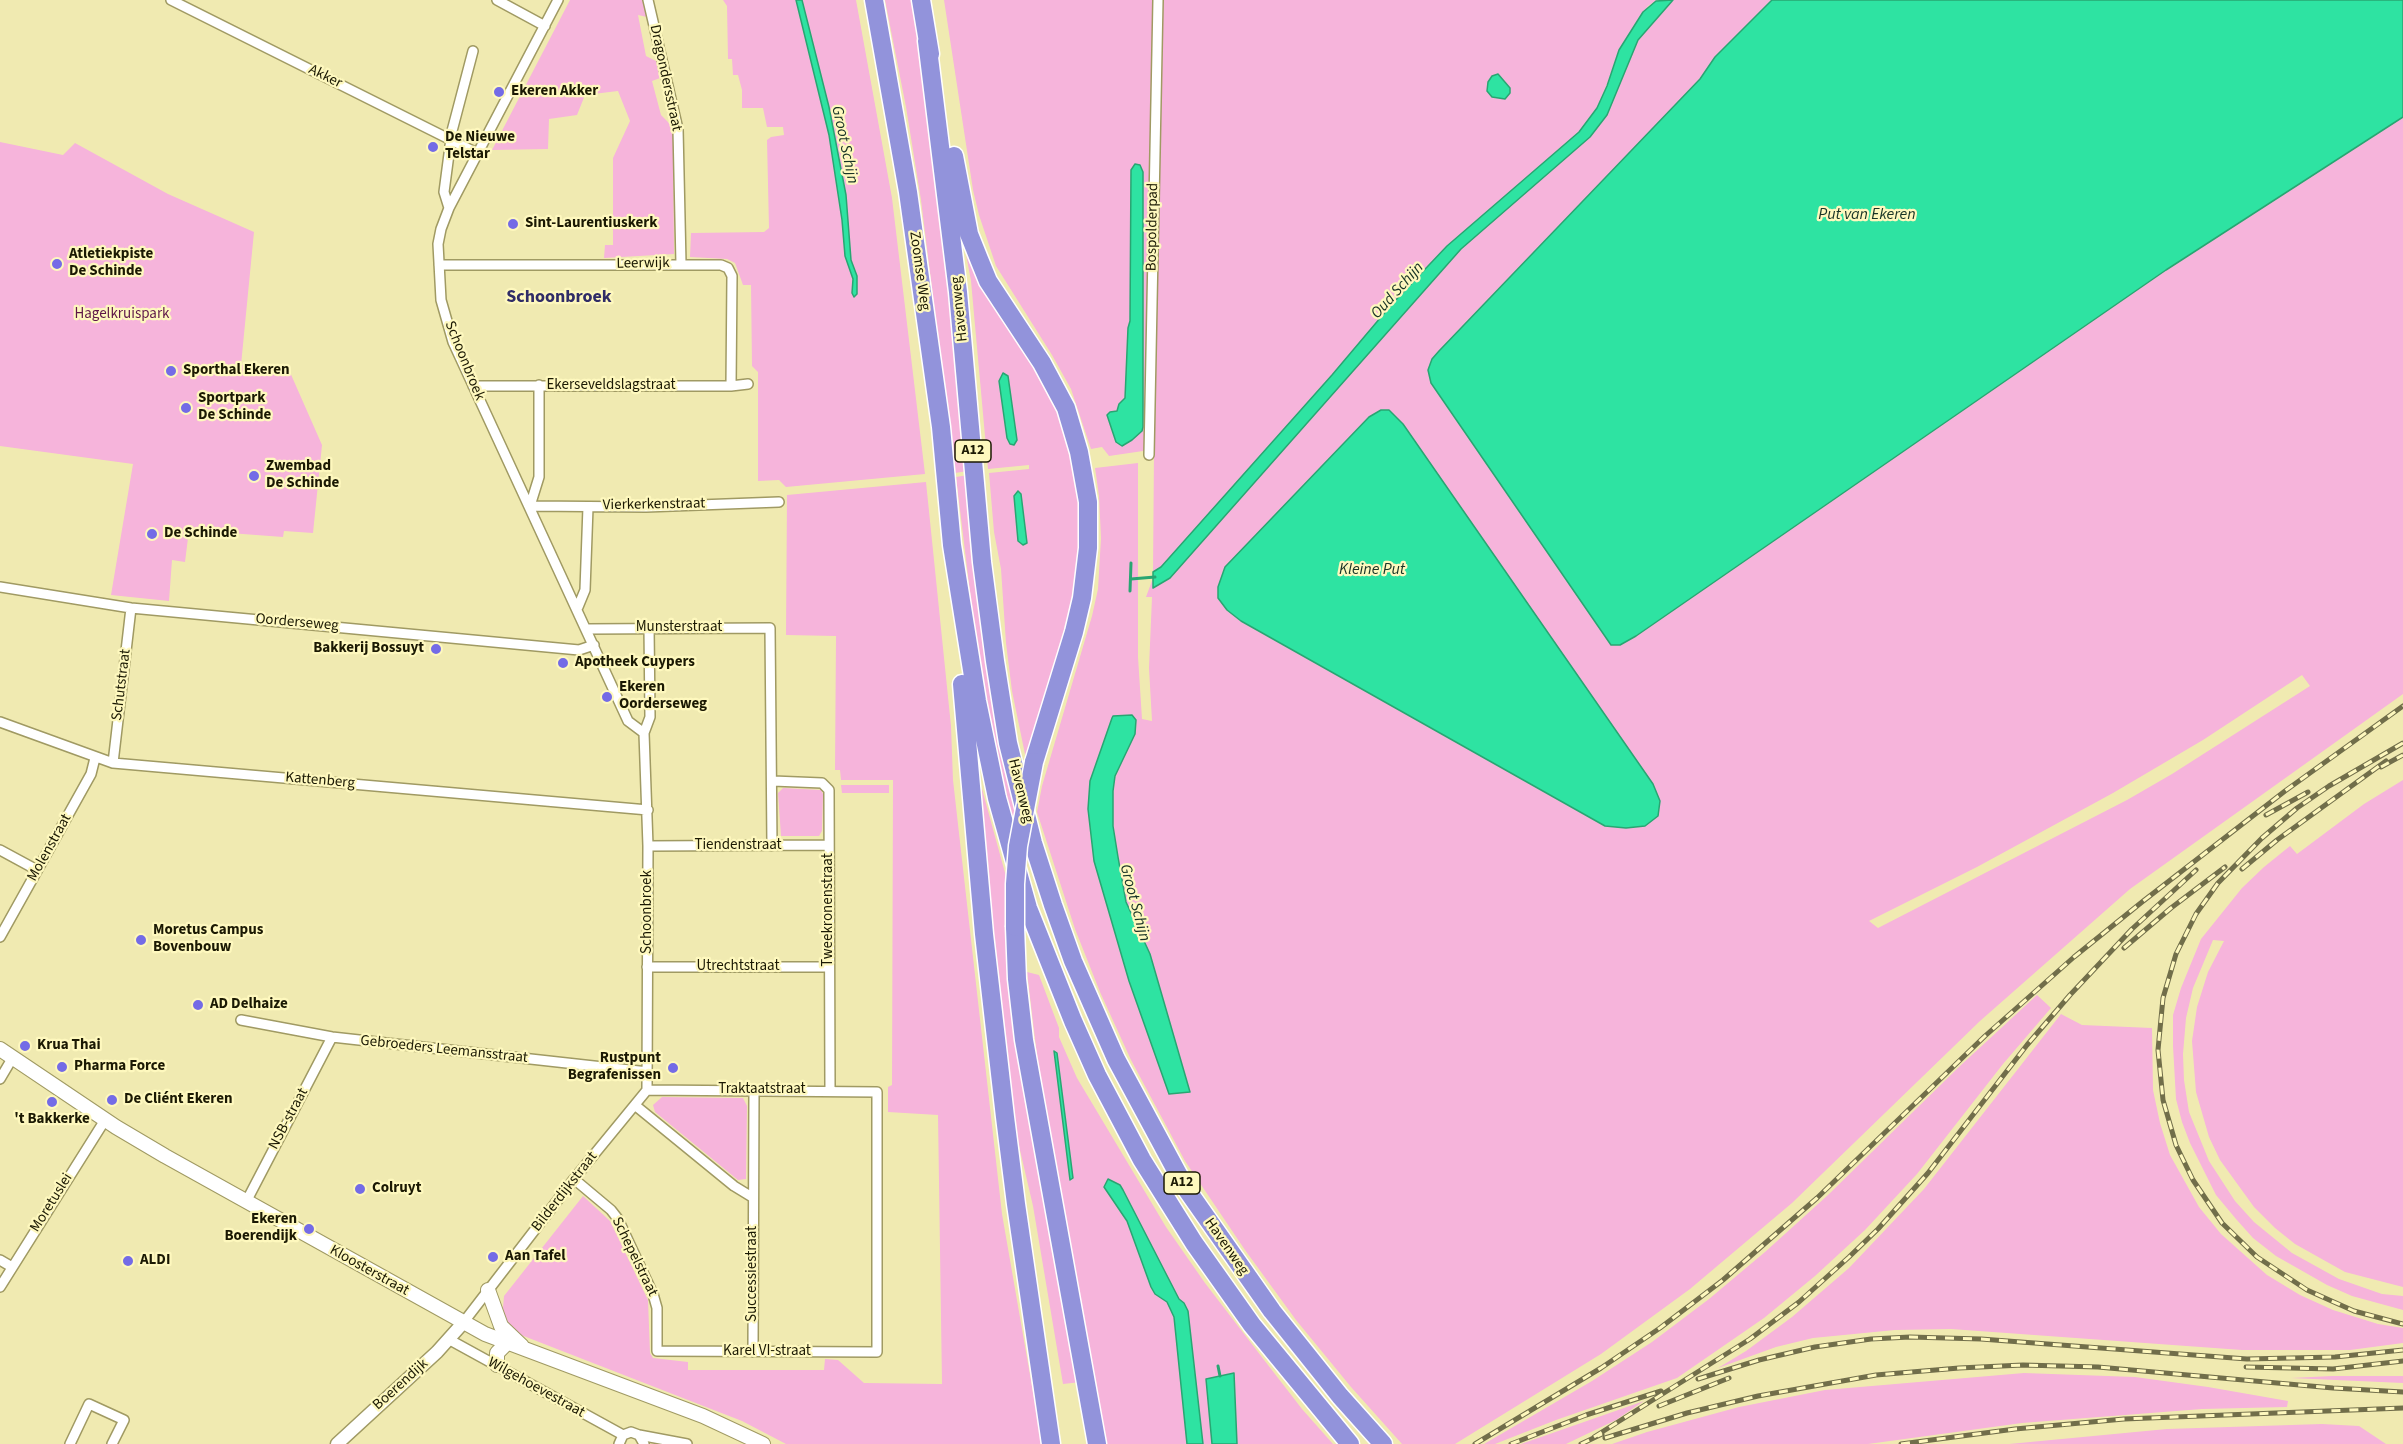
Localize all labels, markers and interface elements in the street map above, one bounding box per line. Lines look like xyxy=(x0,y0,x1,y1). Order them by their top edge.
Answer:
street label: Dragondersstraat xyxy=(645,23,685,133)
street label: Akker xyxy=(305,61,345,93)
place label: Ekeren Akker xyxy=(511,83,598,101)
marker: Ekeren Akker xyxy=(492,85,506,99)
water label: Groot Schijn xyxy=(826,104,862,186)
place label: De Nieuwe Telstar xyxy=(445,129,515,164)
marker: De Nieuwe Telstar xyxy=(426,140,440,154)
street label: Bospolderpad xyxy=(1143,183,1163,271)
water label: Put van Ekeren xyxy=(1818,205,1916,225)
place label: Sint-Laurentiuskerk xyxy=(525,215,657,233)
marker: Sint-Laurentiuskerk xyxy=(506,217,520,231)
street label: Zoomse Weg xyxy=(905,230,933,312)
place label: Atletiekpiste De Schinde xyxy=(69,246,153,281)
street label: Leerwijk xyxy=(616,255,670,273)
marker: Atletiekpiste De Schinde xyxy=(50,257,64,271)
water label: Oud Schijn xyxy=(1368,259,1428,323)
street label: Havenweg xyxy=(948,275,972,343)
district label: Schoonbroek xyxy=(506,287,612,309)
park label: Hagelkruispark xyxy=(74,306,170,324)
street label: Schoonbroek xyxy=(440,319,488,403)
place label: Sporthal Ekeren xyxy=(183,362,290,380)
marker: Sporthal Ekeren xyxy=(164,364,178,378)
street label: Ekerseveldslagstraat xyxy=(546,377,676,395)
place label: Sportpark De Schinde xyxy=(198,390,271,425)
marker: Sportpark De Schinde xyxy=(179,401,193,415)
road number: A12 xyxy=(955,440,991,462)
place label: Zwembad De Schinde xyxy=(266,458,339,493)
marker: Zwembad De Schinde xyxy=(247,469,261,483)
street label: Vierkerkenstraat xyxy=(603,495,705,515)
place label: De Schinde xyxy=(164,525,237,543)
marker: De Schinde xyxy=(145,527,159,541)
water label: Kleine Put xyxy=(1339,560,1405,580)
street label: Oorderseweg xyxy=(255,610,339,636)
street label: Munsterstraat xyxy=(636,619,722,637)
place label: Bakkerij Bossuyt xyxy=(313,640,424,658)
marker: Bakkerij Bossuyt xyxy=(429,642,443,656)
street label: Schutstraat xyxy=(109,648,135,722)
place label: Apotheek Cuypers xyxy=(575,654,695,672)
marker: Apotheek Cuypers xyxy=(556,656,570,670)
place label: Ekeren Oorderseweg xyxy=(619,679,707,714)
marker: Ekeren Oorderseweg xyxy=(600,690,614,704)
street label: Havenweg xyxy=(1003,757,1037,825)
street label: Kattenberg xyxy=(285,769,355,793)
street label: Molenstraat xyxy=(24,811,76,885)
street label: Tiendenstraat xyxy=(694,837,782,855)
street label: Tweekronenstraat xyxy=(820,853,838,967)
water label: Groot Schijn xyxy=(1115,862,1153,944)
street label: Schoonbroek xyxy=(639,870,657,954)
place label: Moretus Campus Bovenbouw xyxy=(153,922,263,957)
marker: Moretus Campus Bovenbouw xyxy=(134,933,148,947)
street label: Utrechtstraat xyxy=(696,958,780,976)
place label: AD Delhaize xyxy=(210,996,288,1014)
marker: AD Delhaize xyxy=(191,998,205,1012)
street label: Gebroeders Leemansstraat xyxy=(359,1032,529,1068)
place label: Krua Thai xyxy=(37,1037,101,1055)
marker: Krua Thai xyxy=(18,1039,32,1053)
place label: Rustpunt Begrafenissen xyxy=(568,1050,661,1085)
place label: Pharma Force xyxy=(74,1058,165,1076)
marker: Pharma Force xyxy=(55,1060,69,1074)
marker: Rustpunt Begrafenissen xyxy=(666,1061,680,1075)
street label: Traktaatstraat xyxy=(718,1081,806,1099)
street label: NSB-straat xyxy=(265,1085,313,1153)
place label: De Cliént Ekeren xyxy=(124,1091,233,1109)
marker: De Cliént Ekeren xyxy=(105,1093,119,1107)
marker: 't Bakkerke xyxy=(45,1095,59,1109)
place label: 't Bakkerke xyxy=(14,1111,90,1129)
street label: Bilderdijkstraat xyxy=(528,1149,602,1235)
street label: Moretuslei xyxy=(27,1170,77,1236)
road number: A12 xyxy=(1164,1172,1200,1194)
place label: Colruyt xyxy=(372,1180,421,1198)
marker: Colruyt xyxy=(353,1182,367,1196)
place label: Ekeren Boerendijk xyxy=(225,1211,297,1246)
street label: Schepelstraat xyxy=(607,1214,661,1300)
street label: Havenweg xyxy=(1200,1215,1252,1279)
marker: Ekeren Boerendijk xyxy=(302,1222,316,1236)
street label: Successiestraat xyxy=(744,1226,762,1322)
street label: Kloosterstraat xyxy=(326,1242,412,1300)
place label: Aan Tafel xyxy=(505,1248,566,1266)
marker: Aan Tafel xyxy=(486,1250,500,1264)
place label: ALDI xyxy=(140,1252,170,1270)
marker: ALDI xyxy=(121,1254,135,1268)
street label: Karel VI-straat xyxy=(723,1343,811,1361)
street label: Wilgehoevestraat xyxy=(484,1354,588,1422)
street label: Boerendijk xyxy=(370,1355,432,1415)

